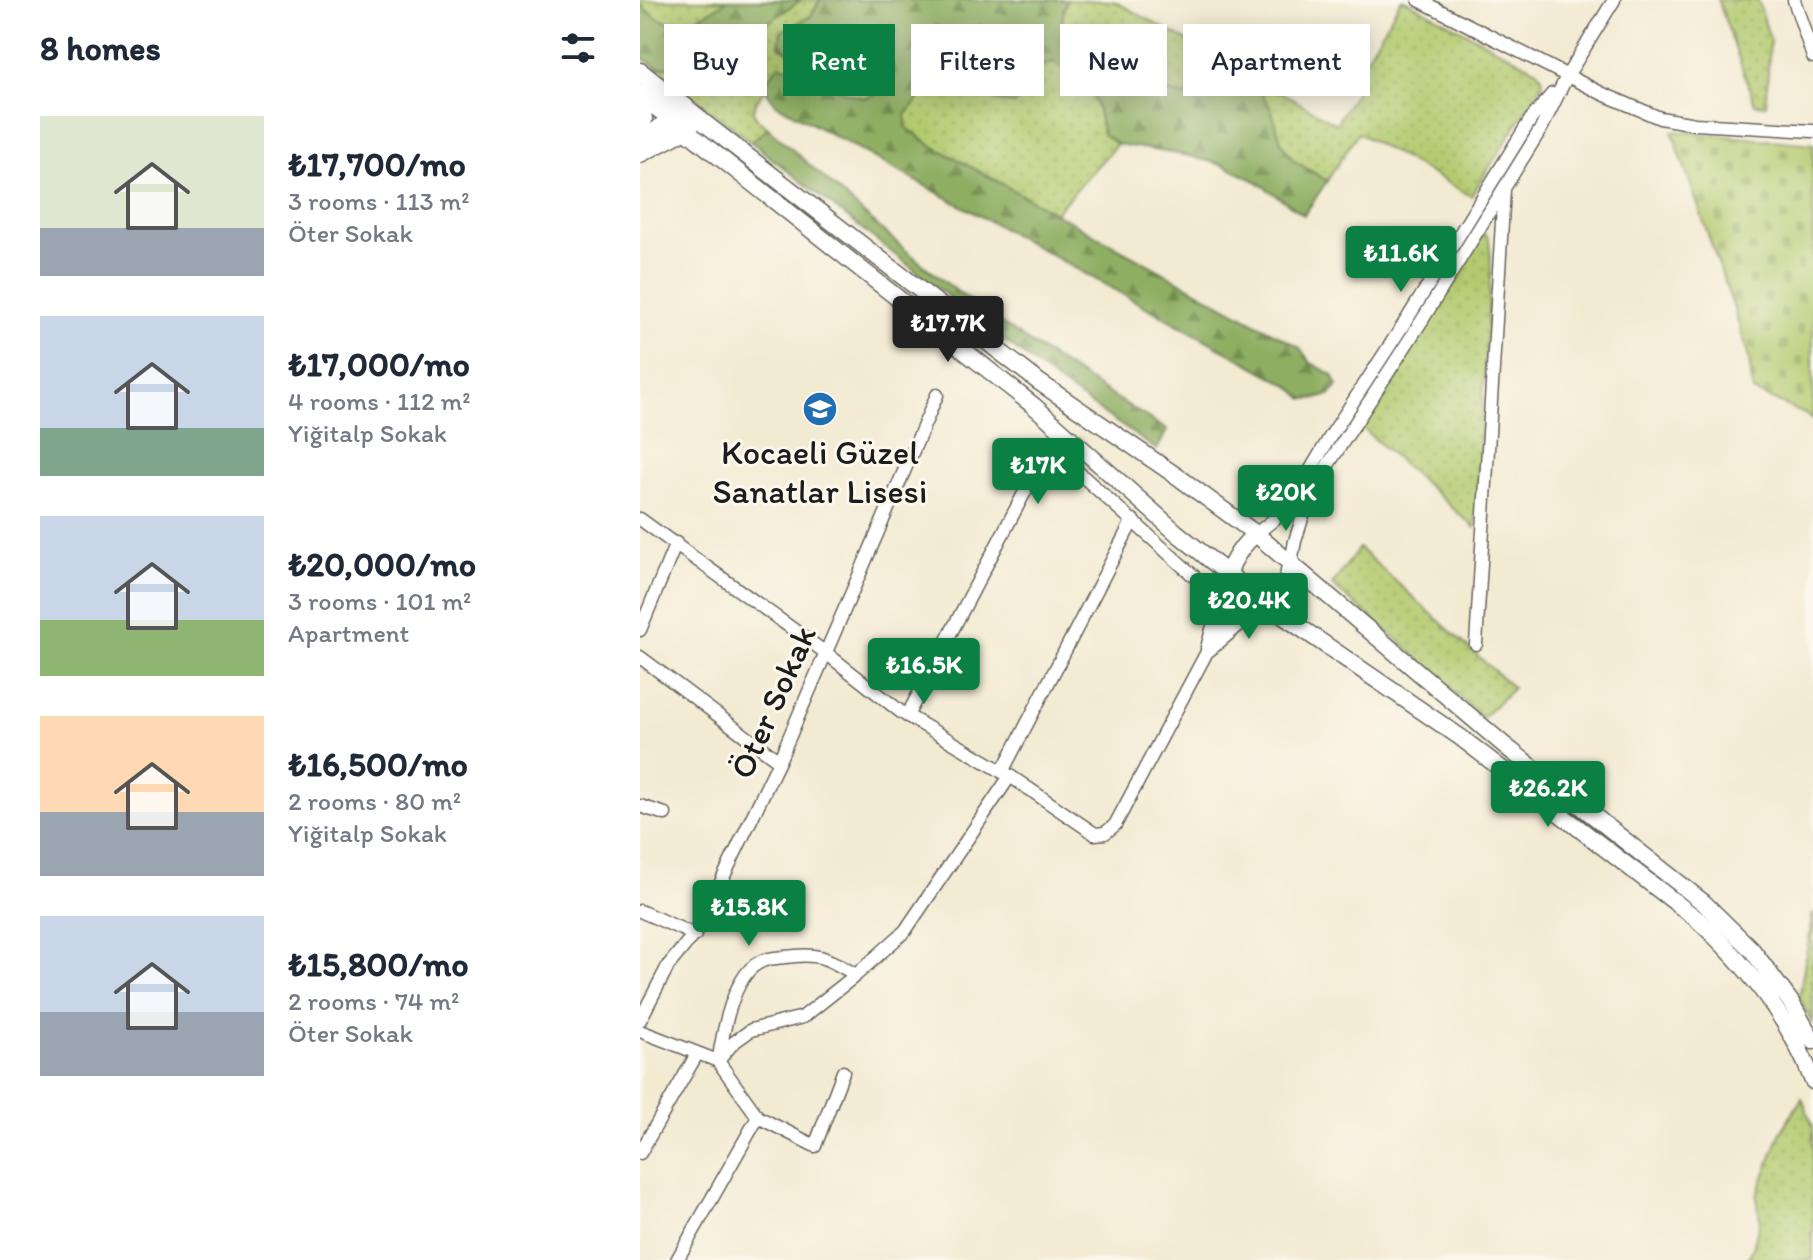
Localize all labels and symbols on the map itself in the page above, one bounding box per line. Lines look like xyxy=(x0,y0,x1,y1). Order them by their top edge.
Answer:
pin: ₺11.6K xyxy=(1336,226,1466,294)
pin: ₺17.7K xyxy=(883,296,1013,364)
school or university icon: Kocaeli Güzel Sanatlar Lisesi xyxy=(801,390,839,428)
place label: Kocaeli Güzel Sanatlar Lisesi xyxy=(713,432,927,512)
pin: ₺17K xyxy=(991,438,1085,506)
pin: ₺20K xyxy=(1239,465,1333,533)
pin: ₺20.4K xyxy=(1184,573,1314,641)
street label: Öter Sokak xyxy=(721,619,825,785)
pin: ₺16.5K xyxy=(859,638,989,706)
pin: ₺26.2K xyxy=(1483,761,1613,829)
pin: ₺15.8K xyxy=(684,880,814,948)

